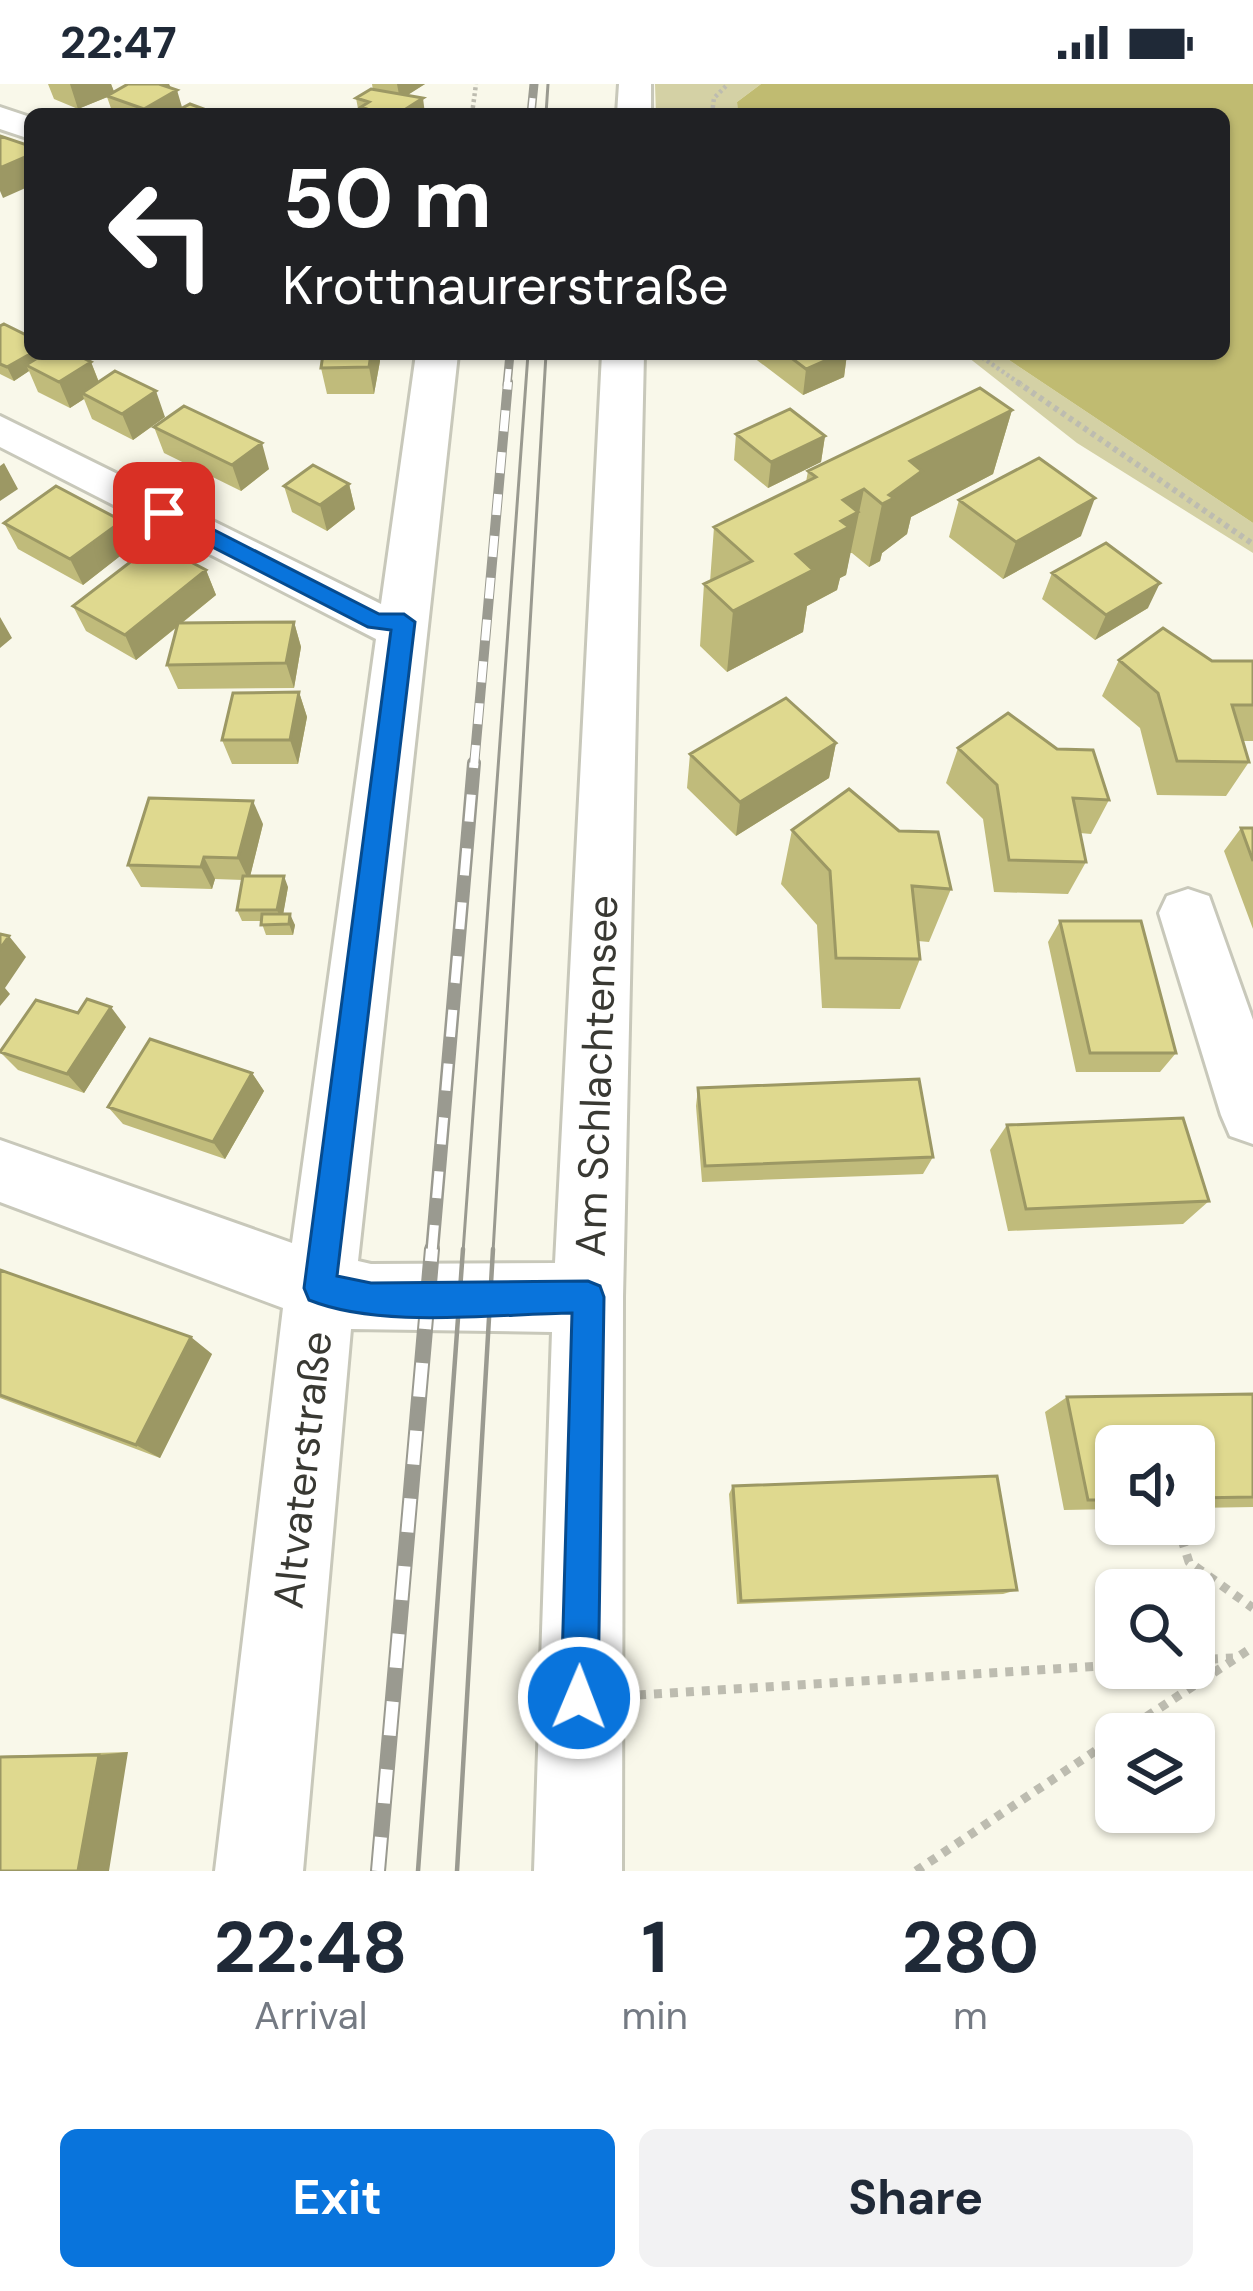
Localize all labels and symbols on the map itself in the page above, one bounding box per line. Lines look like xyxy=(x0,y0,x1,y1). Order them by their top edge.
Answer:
pin xyxy=(113,462,215,564)
street label: Am Schlachtensee xyxy=(563,894,630,1258)
street label: Altvaterstraße xyxy=(261,1329,344,1611)
position arrow xyxy=(516,1635,642,1761)

